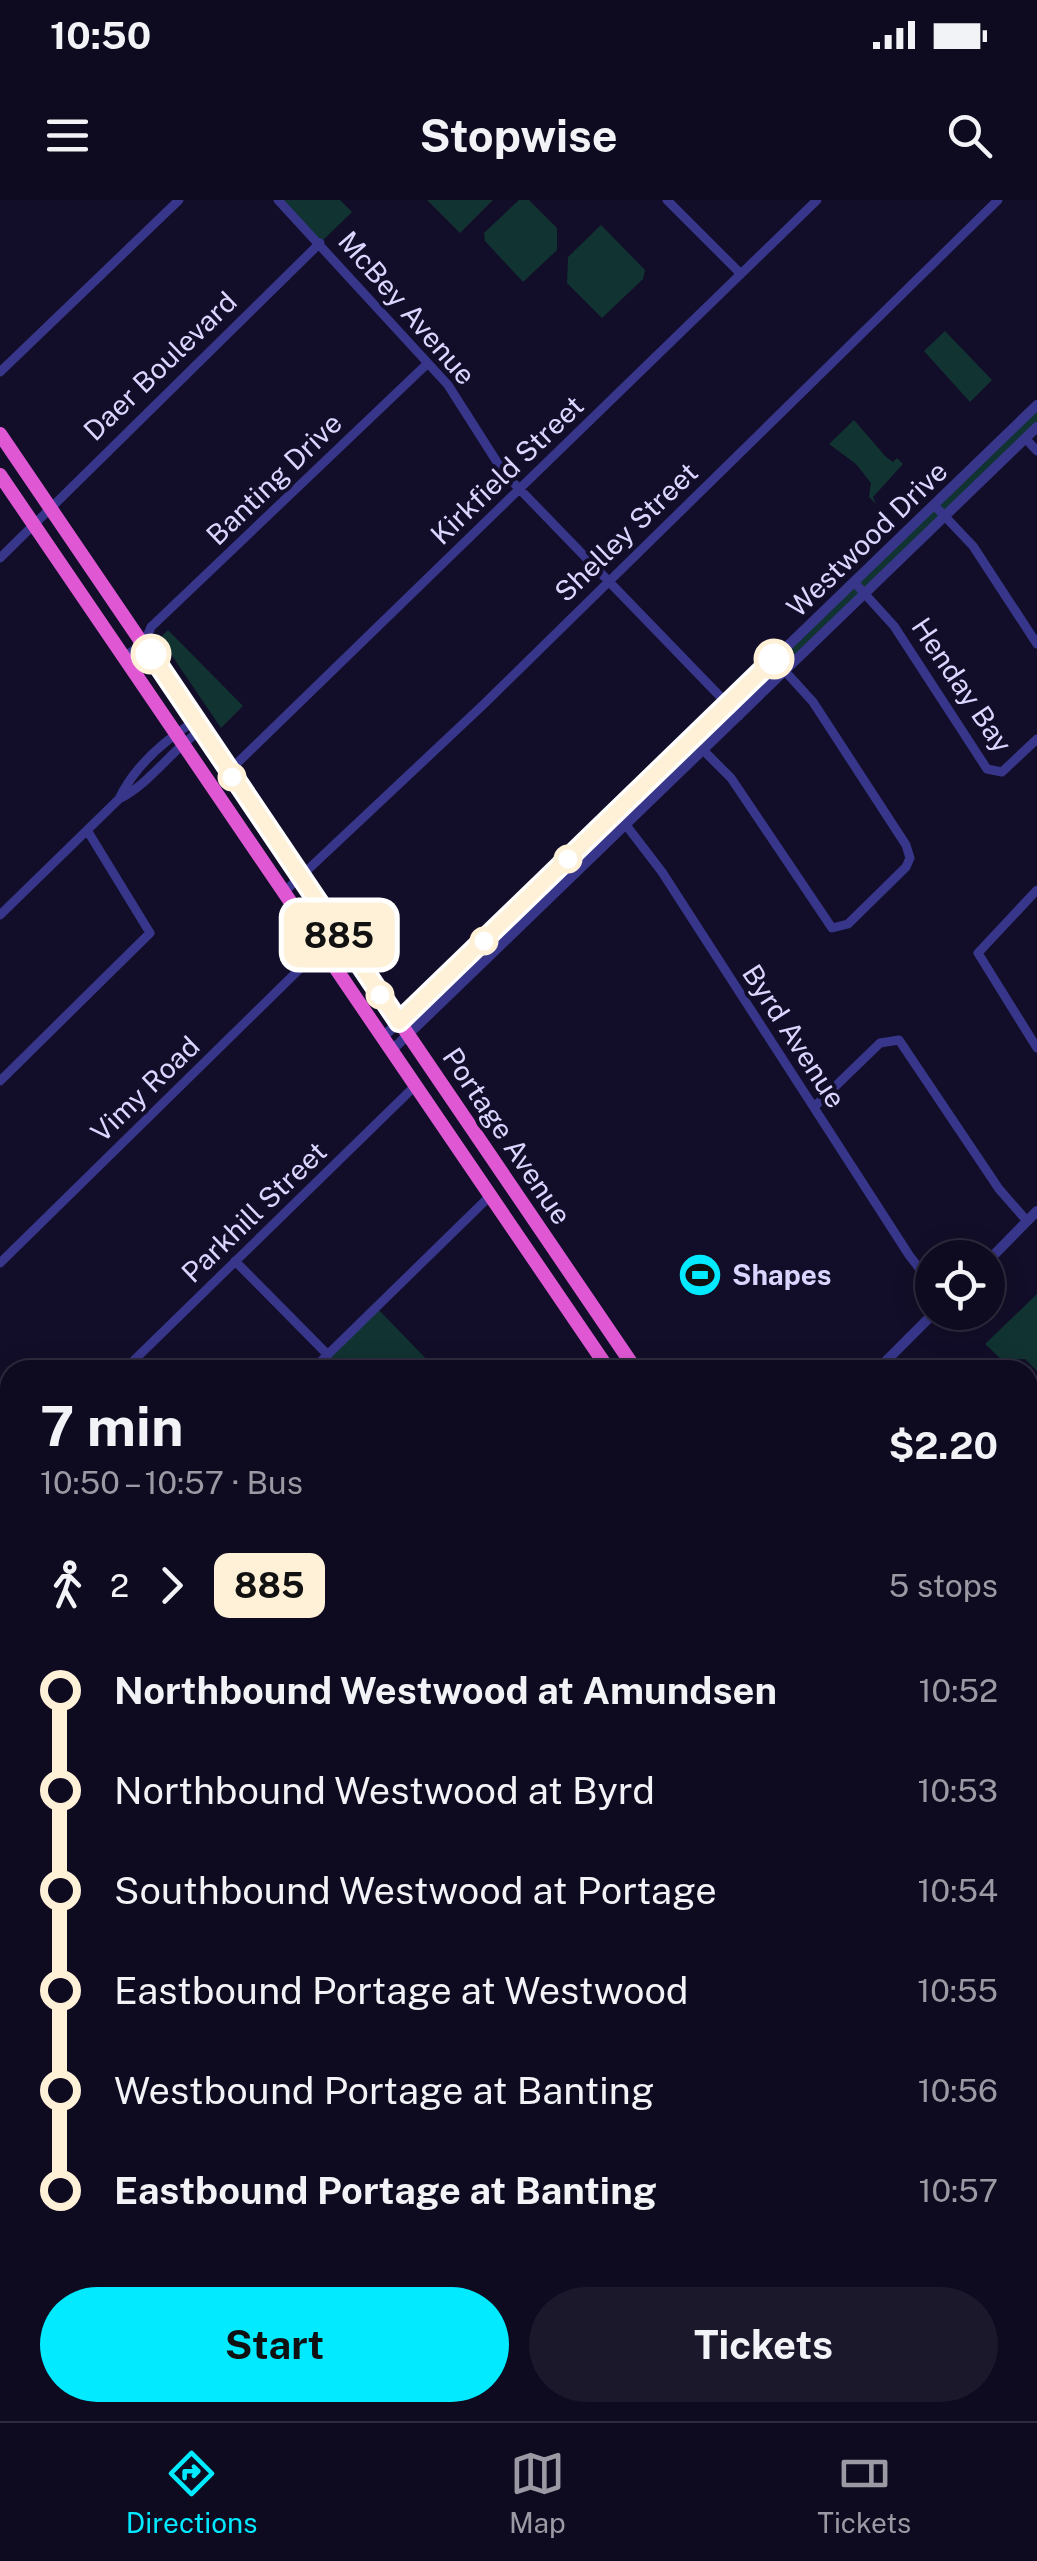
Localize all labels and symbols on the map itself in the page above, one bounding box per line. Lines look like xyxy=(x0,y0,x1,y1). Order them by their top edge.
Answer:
street label: McBey Avenue xyxy=(332,224,483,391)
street label: Daer Boulevard xyxy=(76,284,243,447)
street label: Kirkfield Street xyxy=(423,389,590,551)
street label: Banting Drive xyxy=(199,406,348,551)
street label: Westwood Drive xyxy=(780,454,954,623)
street label: Shelley Street xyxy=(547,455,704,608)
street label: Henday Bay xyxy=(905,611,1020,758)
unlabelled marker xyxy=(132,635,170,673)
unlabelled marker xyxy=(755,640,793,678)
unlabelled marker xyxy=(219,764,245,790)
unlabelled marker xyxy=(555,846,581,872)
line badge: 885 xyxy=(282,902,396,968)
unlabelled marker xyxy=(471,928,497,954)
street label: Byrd Avenue xyxy=(736,958,853,1114)
unlabelled marker xyxy=(367,982,393,1008)
street label: Vimy Road xyxy=(84,1029,206,1148)
street label: Portage Avenue xyxy=(436,1041,579,1230)
street label: Parkhill Street xyxy=(175,1134,333,1289)
sports icon: Shapes xyxy=(677,1252,723,1298)
place label: Shapes xyxy=(732,1258,832,1291)

